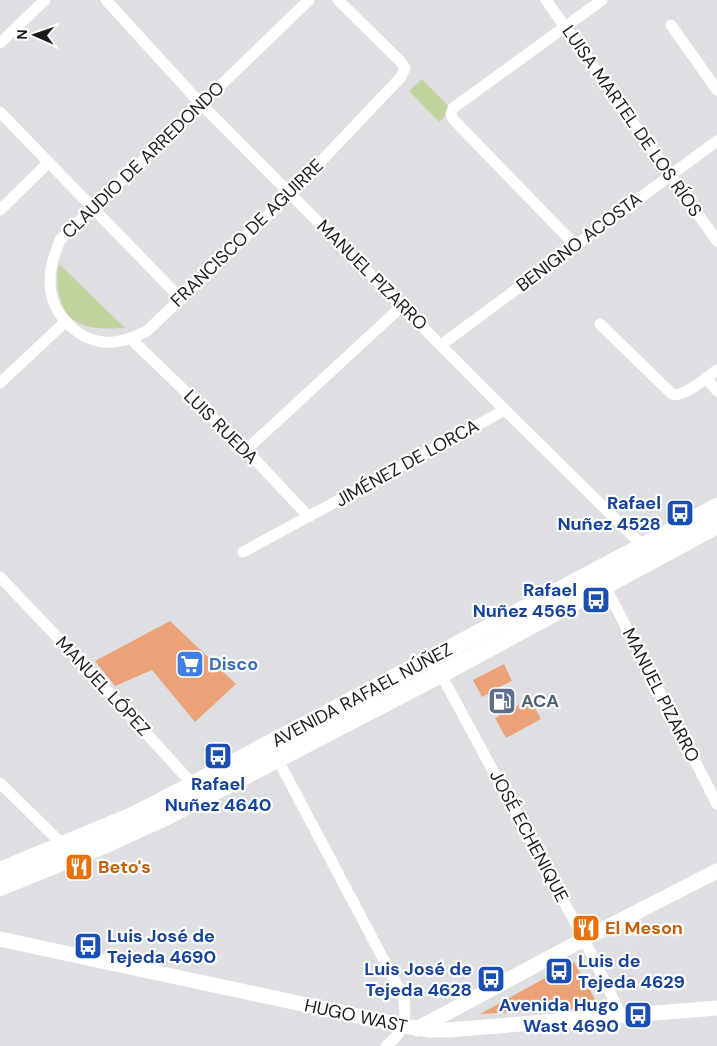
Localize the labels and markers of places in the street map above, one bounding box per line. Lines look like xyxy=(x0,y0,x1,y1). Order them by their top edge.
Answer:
place label: Rafael Nuñez 4528 xyxy=(557,491,661,536)
bus stop icon: Rafael Nuñez 4528 xyxy=(665,498,695,528)
place label: Rafael Nuñez 4565 xyxy=(473,578,577,623)
bus stop icon: Rafael Nuñez 4565 xyxy=(581,585,611,615)
supermarket icon: Disco xyxy=(175,649,205,679)
place label: Disco xyxy=(209,652,258,676)
fuel station icon: ACA xyxy=(487,686,517,716)
place label: ACA xyxy=(521,689,559,713)
bus stop icon: Rafael Nuñez 4640 xyxy=(203,741,233,771)
place label: Rafael Nuñez 4640 xyxy=(165,772,271,817)
restaurant icon: Beto's xyxy=(64,852,94,882)
place label: Beto's xyxy=(98,855,151,879)
restaurant icon: El Meson xyxy=(571,913,601,943)
place label: El Meson xyxy=(605,916,683,940)
place label: Luis José de Tejeda 4690 xyxy=(107,924,216,969)
bus stop icon: Luis José de Tejeda 4690 xyxy=(73,931,103,961)
place label: Luis de Tejeda 4629 xyxy=(578,949,685,994)
bus stop icon: Luis de Tejeda 4629 xyxy=(544,956,574,986)
place label: Luis José de Tejeda 4628 xyxy=(364,957,472,1002)
bus stop icon: Luis José de Tejeda 4628 xyxy=(476,964,506,994)
place label: Avenida Hugo Wast 4690 xyxy=(499,993,619,1038)
bus stop icon: Avenida Hugo Wast 4690 xyxy=(623,1000,653,1030)

